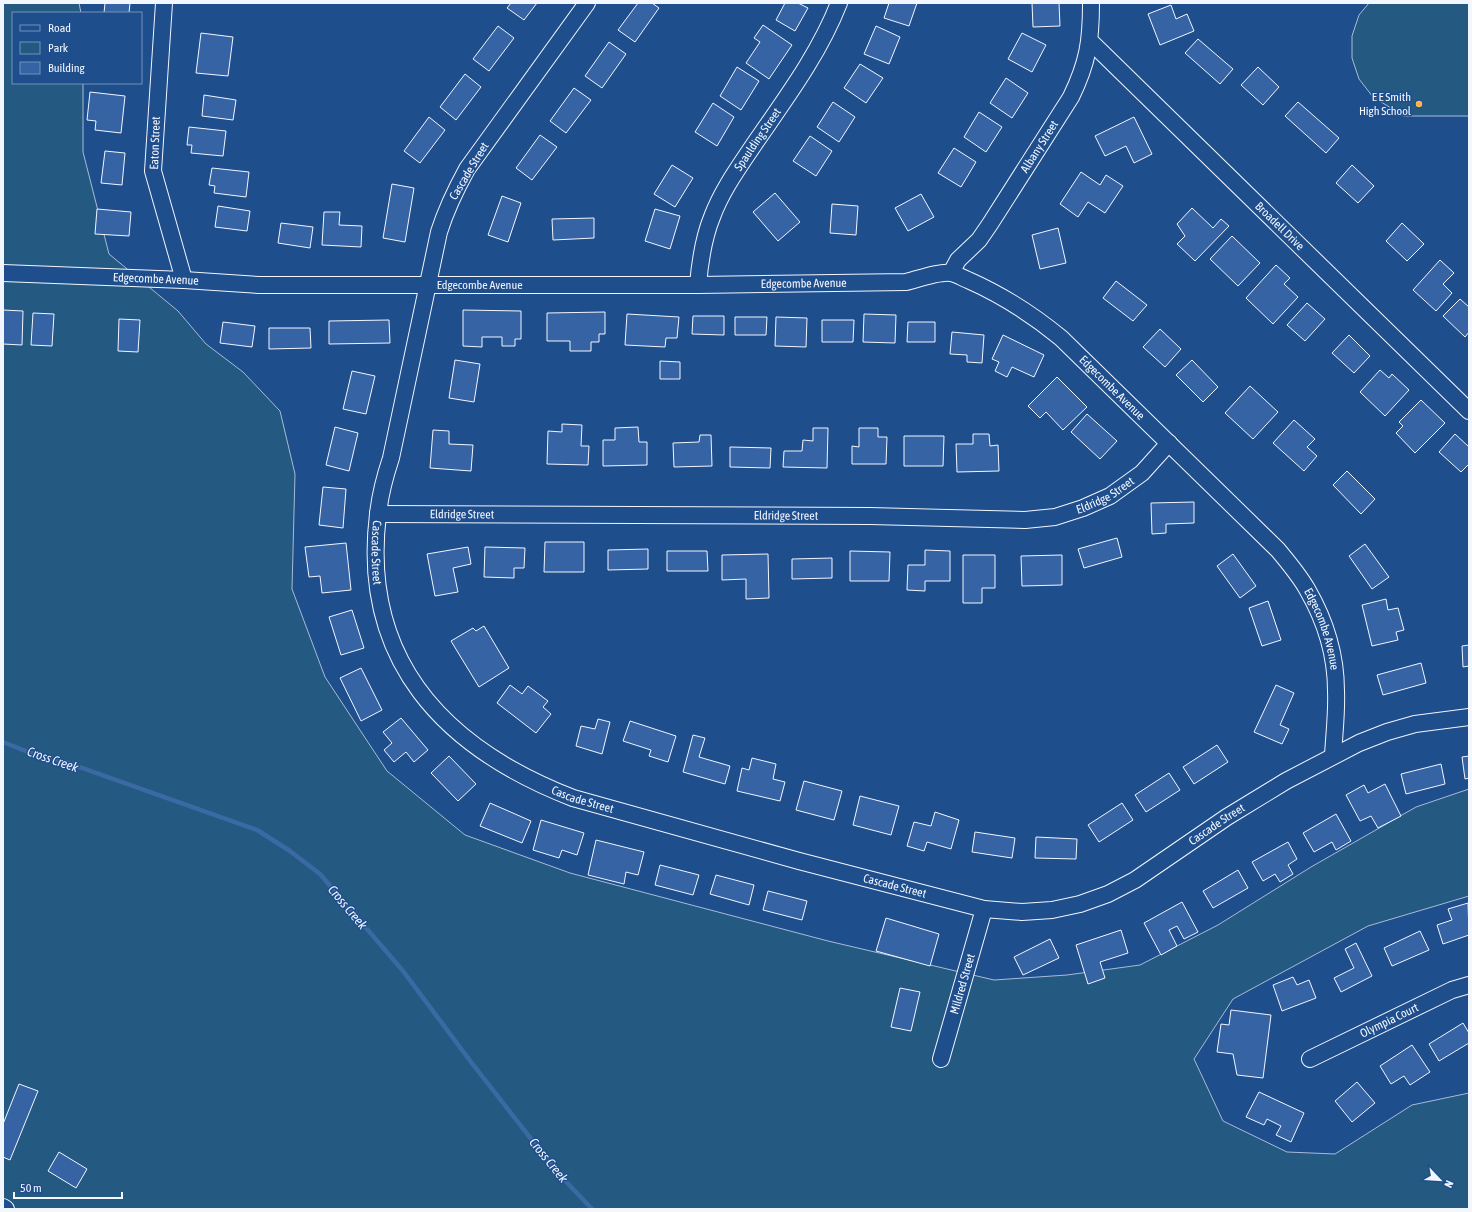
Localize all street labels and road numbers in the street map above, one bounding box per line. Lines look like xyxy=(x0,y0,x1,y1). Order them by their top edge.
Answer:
street label: Spaulding Street xyxy=(731,105,784,173)
street label: Eaton Street xyxy=(147,116,163,170)
street label: Albany Street xyxy=(1018,117,1061,175)
street label: Cascade Street xyxy=(446,139,492,202)
street label: Broadell Drive xyxy=(1252,199,1307,253)
street label: Edgecombe Avenue xyxy=(113,270,199,288)
street label: Edgecombe Avenue xyxy=(761,276,847,291)
street label: Edgecombe Avenue xyxy=(437,278,523,292)
street label: Edgecombe Avenue xyxy=(1076,353,1148,423)
street label: Eldridge Street xyxy=(1074,474,1137,517)
street label: Eldridge Street xyxy=(430,507,495,521)
street label: Eldridge Street xyxy=(754,509,819,523)
street label: Cascade Street xyxy=(369,520,385,586)
street label: Edgecombe Avenue xyxy=(1301,586,1342,671)
street label: Cascade Street xyxy=(549,783,616,816)
street label: Cascade Street xyxy=(1186,801,1248,848)
street label: Cascade Street xyxy=(862,871,928,901)
street label: Mildred Street xyxy=(947,952,978,1016)
street label: Olympia Court xyxy=(1358,1000,1421,1041)

